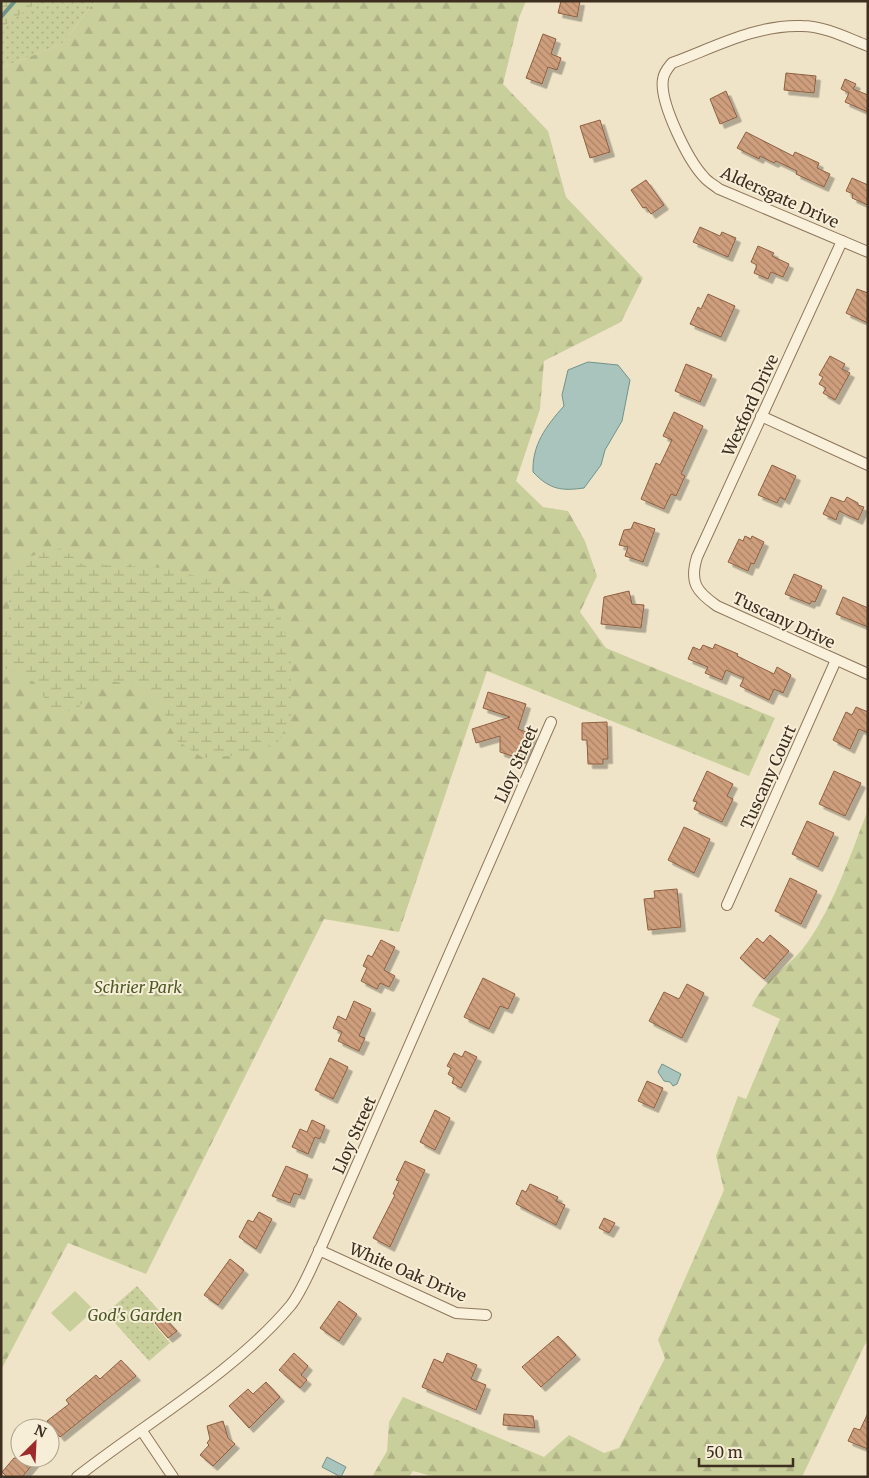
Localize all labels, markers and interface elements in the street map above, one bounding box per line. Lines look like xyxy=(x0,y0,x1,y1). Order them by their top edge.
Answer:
street label: Aldersgate Drive xyxy=(717,162,842,232)
street label: Wexford Drive xyxy=(717,351,782,460)
street label: Tuscany Drive xyxy=(730,588,838,652)
street label: Lloy Street xyxy=(490,721,542,806)
street label: Tuscany Court xyxy=(736,721,800,832)
park label: Schrier Park xyxy=(94,977,182,997)
street label: Lloy Street xyxy=(328,1092,380,1177)
street label: White Oak Drive xyxy=(345,1238,470,1306)
park label: God's Garden xyxy=(88,1305,182,1325)
north arrow xyxy=(10,1418,60,1468)
text: N xyxy=(32,1421,49,1442)
scale bar xyxy=(699,1436,793,1468)
text: 50 m xyxy=(706,1443,743,1462)

